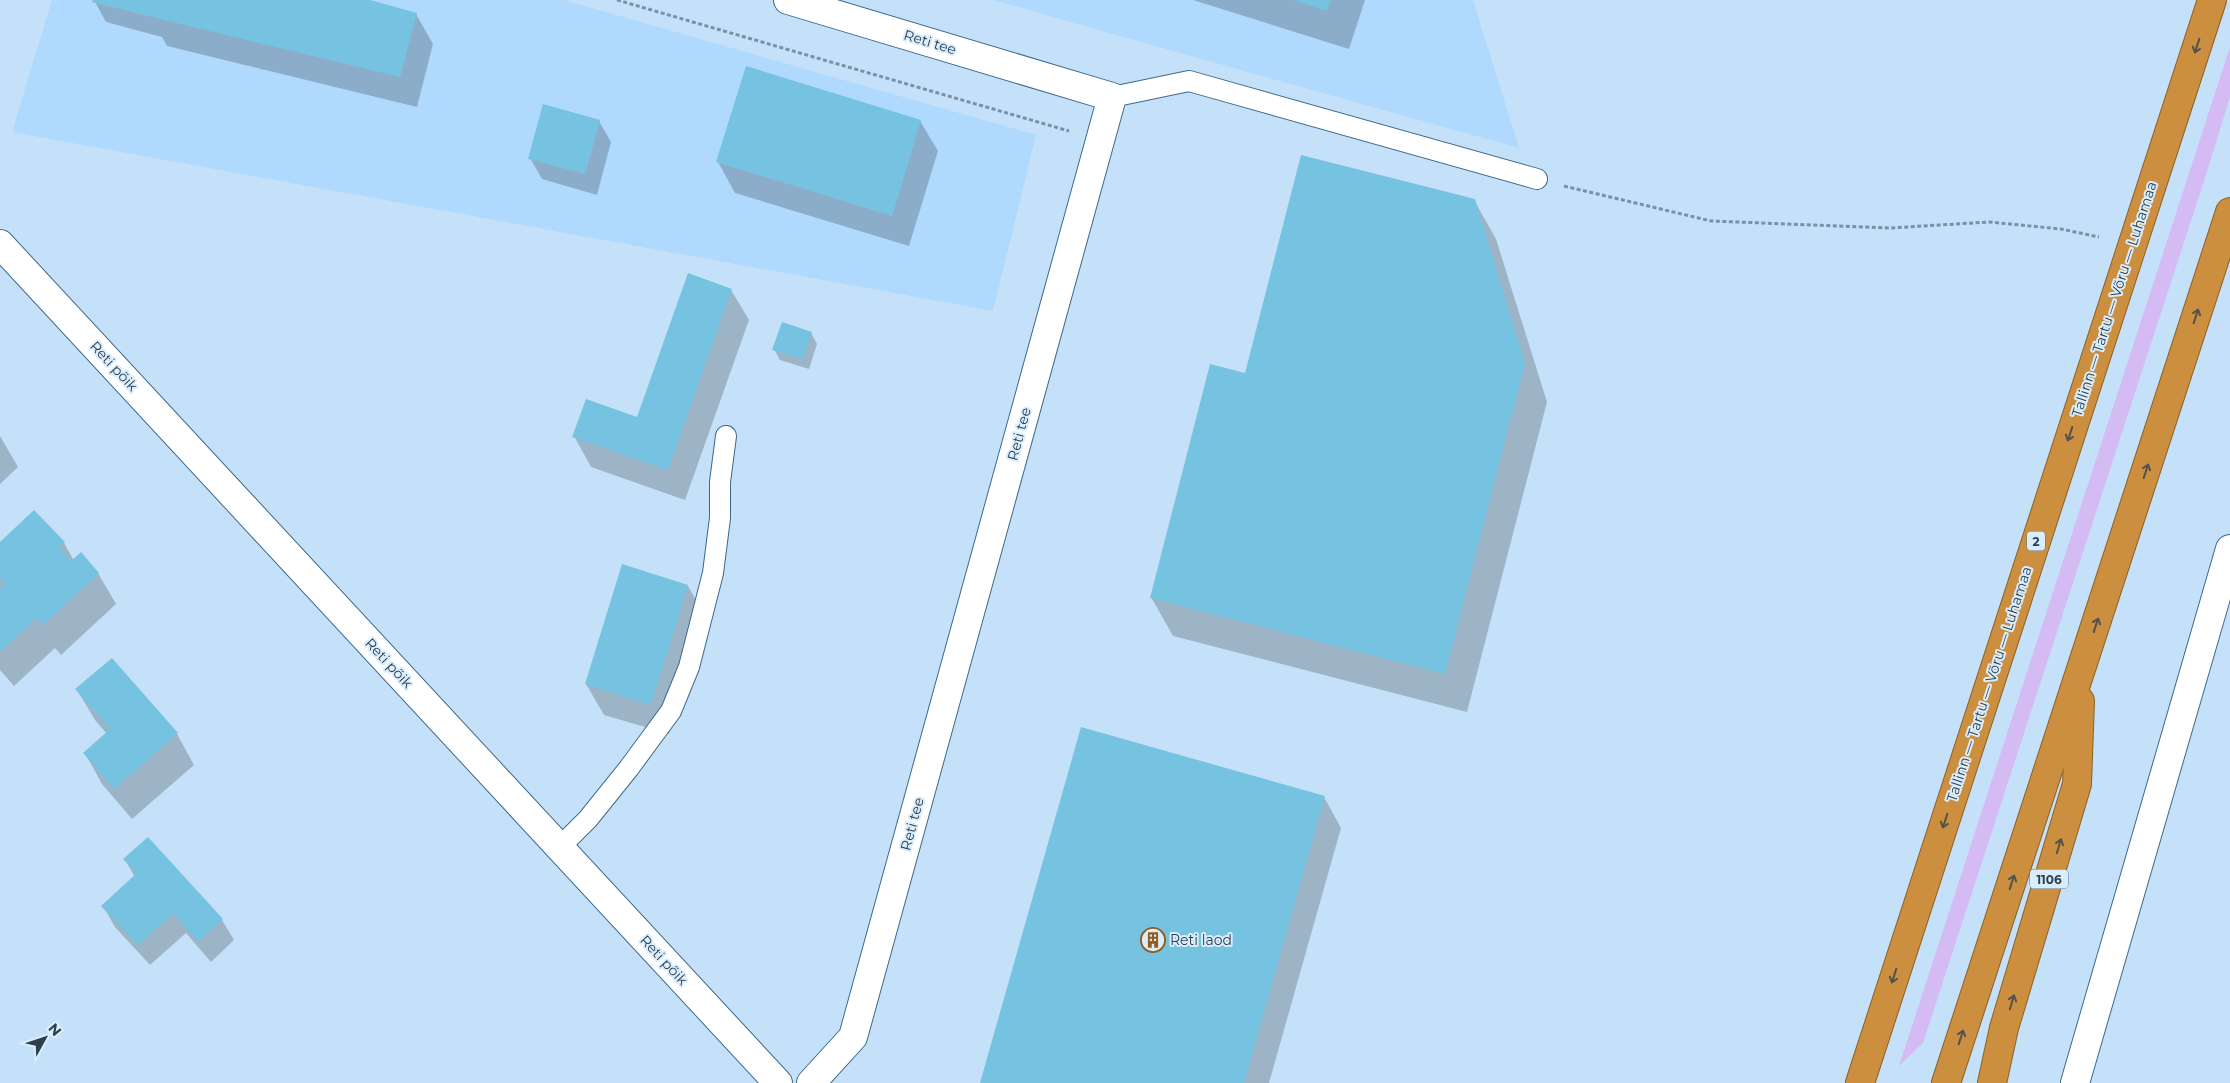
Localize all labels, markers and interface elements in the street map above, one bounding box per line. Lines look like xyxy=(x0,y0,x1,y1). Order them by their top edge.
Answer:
street label: Reti tee xyxy=(902,25,958,59)
one-way arrow xyxy=(2192,38,2201,54)
street label: Tallinn — Tartu — Võru — Luhamaa xyxy=(2067,179,2161,419)
one-way arrow xyxy=(2192,309,2201,325)
street label: Reti põik xyxy=(86,337,142,395)
street label: Reti tee xyxy=(1003,406,1035,462)
one-way arrow xyxy=(2065,425,2075,441)
one-way arrow xyxy=(2141,463,2151,479)
road number: 2 xyxy=(2027,532,2045,550)
street label: Tallinn — Tartu — Võru — Luhamaa xyxy=(1942,564,2036,804)
one-way arrow xyxy=(2091,618,2101,634)
street label: Reti põik xyxy=(361,634,417,692)
street label: Reti tee xyxy=(896,796,928,852)
one-way arrow xyxy=(1939,813,1949,829)
one-way arrow xyxy=(2054,838,2064,854)
road number: 1106 xyxy=(2030,870,2068,889)
one-way arrow xyxy=(2007,875,2017,891)
building icon: Reti laod xyxy=(1140,927,1166,953)
street label: Reti põik xyxy=(636,931,692,989)
place label: Reti laod xyxy=(1170,931,1232,949)
one-way arrow xyxy=(1889,968,1899,984)
one-way arrow xyxy=(2007,994,2017,1010)
north arrow xyxy=(20,1013,70,1063)
text: N xyxy=(44,1020,65,1040)
one-way arrow xyxy=(1957,1029,1966,1045)

